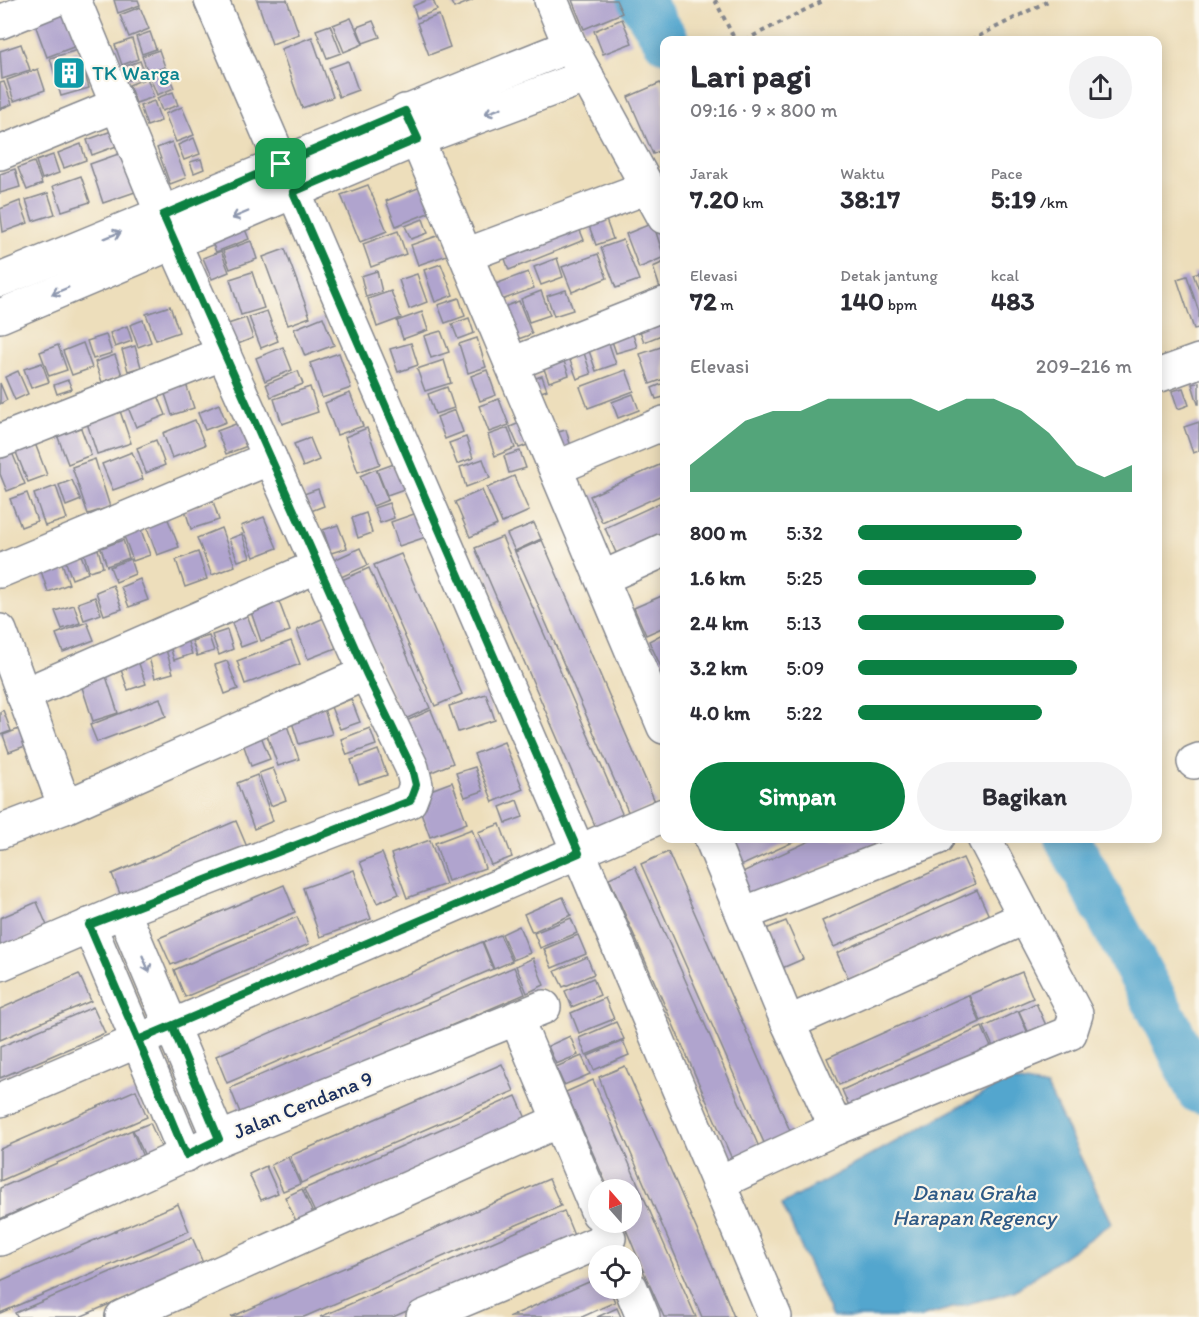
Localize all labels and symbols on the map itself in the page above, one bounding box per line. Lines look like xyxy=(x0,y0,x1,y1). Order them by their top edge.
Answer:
building icon: TK Warga xyxy=(51,55,87,91)
place label: TK Warga xyxy=(92,60,180,85)
one-way arrow xyxy=(484,107,502,118)
pin xyxy=(255,138,306,189)
one-way arrow xyxy=(231,210,249,221)
one-way arrow xyxy=(103,229,121,240)
one-way arrow xyxy=(51,286,70,297)
one-way arrow xyxy=(141,955,152,973)
street label: Jalan Cendana 9 xyxy=(229,1065,376,1144)
north arrow xyxy=(588,1179,642,1233)
water label: Danau Graha Harapan Regency xyxy=(892,1179,1059,1231)

